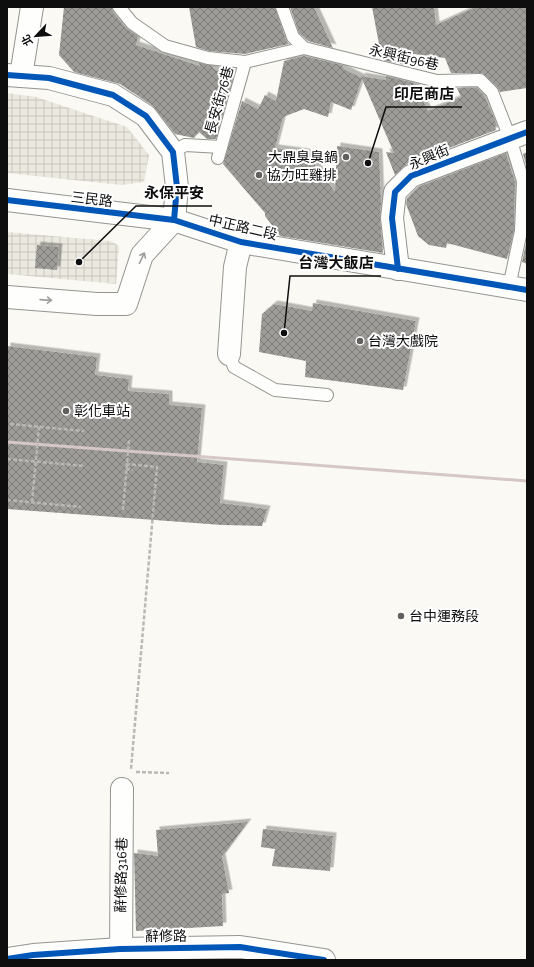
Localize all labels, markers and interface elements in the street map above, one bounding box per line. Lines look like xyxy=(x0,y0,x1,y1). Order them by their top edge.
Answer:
north arrow xyxy=(16,16,56,56)
text: 北 xyxy=(19,32,36,48)
street label: 永興街96巷 xyxy=(367,41,440,74)
street label: 長安街76巷 xyxy=(202,64,237,136)
callout: 印尼商店 xyxy=(386,80,462,107)
text: 印尼商店 xyxy=(394,85,454,103)
street label: 永興街 xyxy=(407,141,452,173)
place label: 大鼎臭臭鍋 xyxy=(268,149,338,166)
marker: 大鼎臭臭鍋 xyxy=(341,152,351,162)
place label: 協力旺雞排 xyxy=(267,167,337,184)
marker: 協力旺雞排 xyxy=(254,170,264,180)
callout: 永保平安 xyxy=(136,179,212,206)
text: 永保平安 xyxy=(144,184,204,202)
street label: 三民路 xyxy=(70,189,114,210)
street label: 中正路二段 xyxy=(207,211,279,244)
callout: 台灣大飯店 xyxy=(290,249,381,276)
one-way arrow xyxy=(139,252,146,264)
text: 台灣大飯店 xyxy=(298,254,374,272)
one-way arrow xyxy=(39,297,52,304)
place label: 台灣大戲院 xyxy=(368,333,438,350)
marker: 台灣大戲院 xyxy=(355,336,365,346)
place label: 彰化車站 xyxy=(74,403,130,420)
marker: 彰化車站 xyxy=(61,406,71,416)
place label: 台中運務段 xyxy=(409,608,479,625)
marker: 台中運務段 xyxy=(396,611,406,621)
street label: 辭修路316巷 xyxy=(112,837,131,913)
street label: 辭修路 xyxy=(145,928,187,945)

